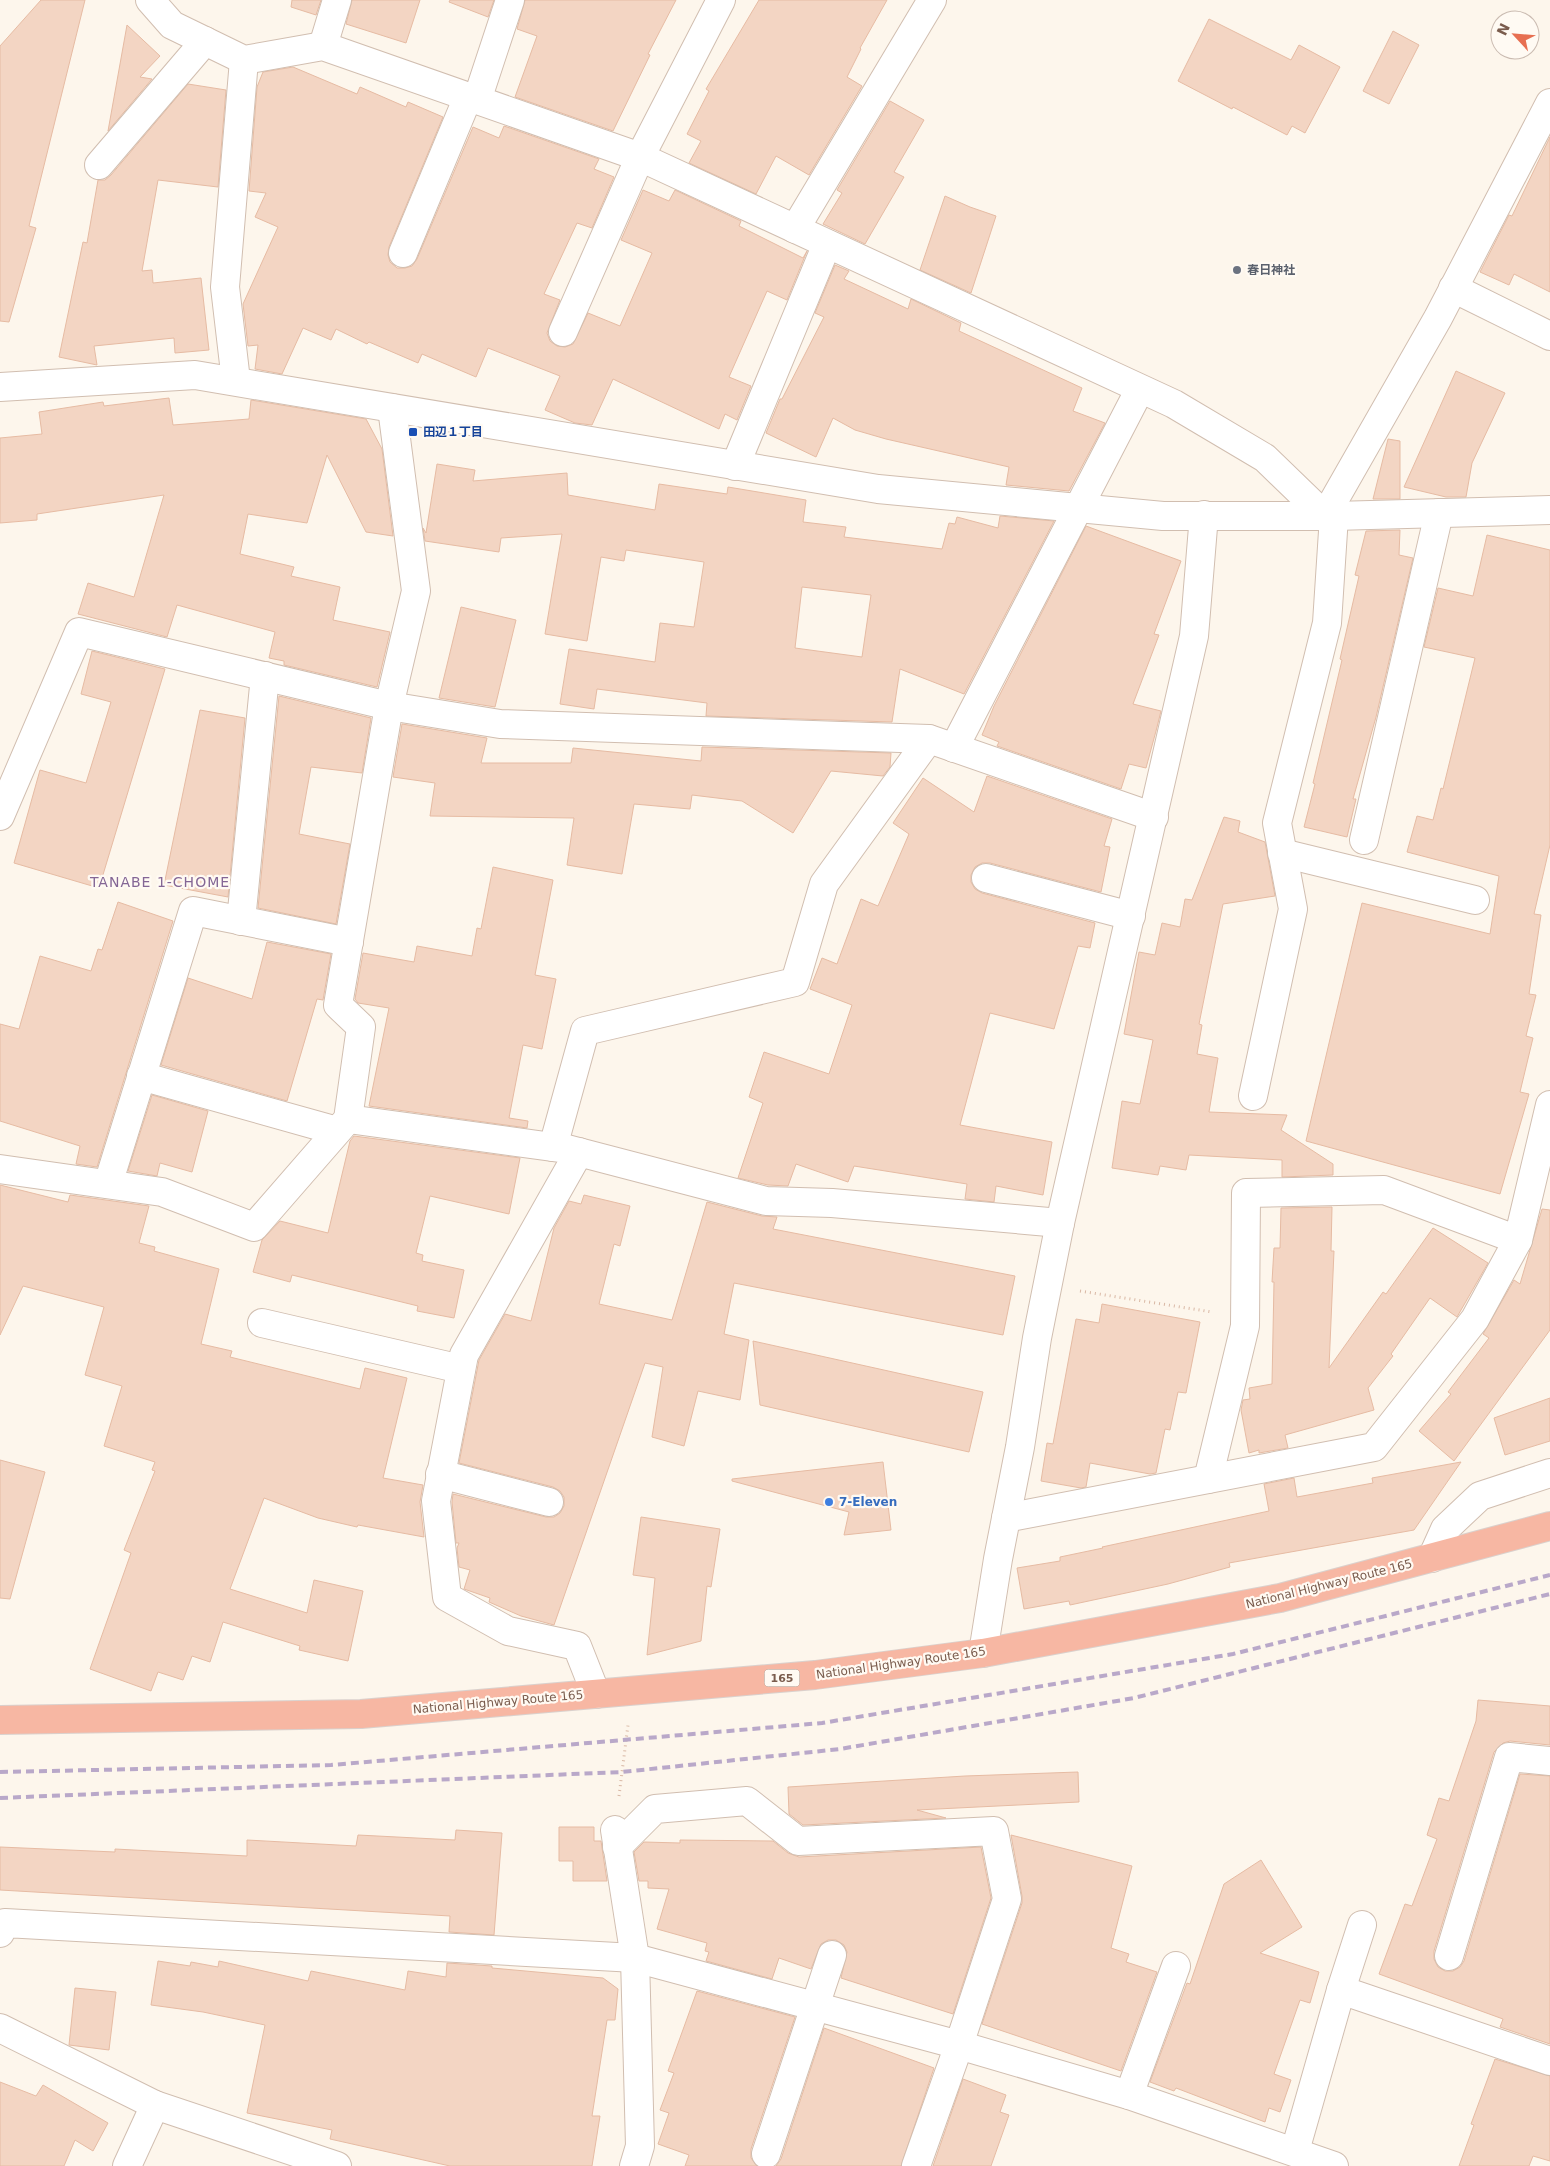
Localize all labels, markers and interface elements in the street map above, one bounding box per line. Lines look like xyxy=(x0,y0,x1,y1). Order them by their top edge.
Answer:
north arrow xyxy=(1490,10,1540,60)
text: N xyxy=(1494,21,1513,38)
place label: 春日神社 xyxy=(1247,263,1295,277)
marker: 春日神社 xyxy=(1231,264,1243,276)
place label: 田辺１丁目 xyxy=(423,425,483,439)
marker: 田辺１丁目 xyxy=(407,426,419,438)
district label: TANABE 1-CHOME xyxy=(89,874,230,890)
place label: 7-Eleven xyxy=(839,1495,897,1509)
marker: 7-Eleven xyxy=(823,1496,835,1508)
street label: National Highway Route 165 xyxy=(1244,1557,1414,1611)
street label: National Highway Route 165 xyxy=(815,1644,987,1682)
road number: 165 xyxy=(764,1670,800,1686)
street label: National Highway Route 165 xyxy=(412,1688,584,1716)

